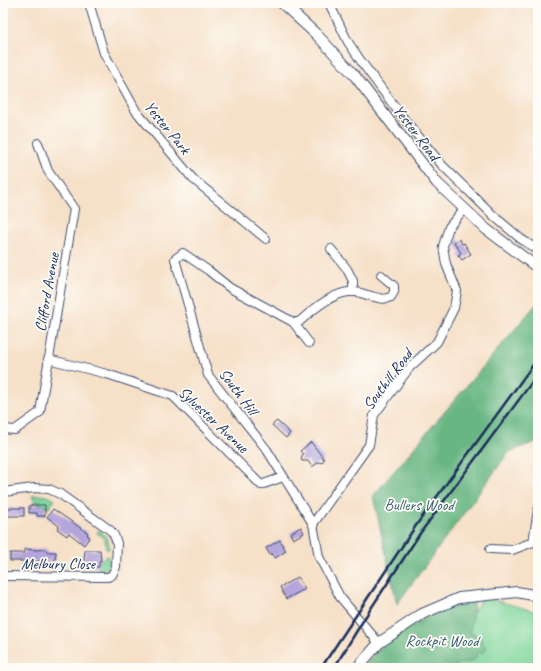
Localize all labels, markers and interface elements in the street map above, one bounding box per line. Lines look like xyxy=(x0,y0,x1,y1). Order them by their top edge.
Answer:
street label: Yester Park xyxy=(140,97,195,159)
street label: Yester Road xyxy=(389,101,445,167)
street label: Clifford Avenue xyxy=(30,249,64,333)
street label: Southill Road xyxy=(359,343,419,414)
street label: South Hill xyxy=(214,364,264,421)
street label: Sylvester Avenue xyxy=(174,382,254,458)
park label: Bullers Wood xyxy=(384,495,456,515)
street label: Melbury Close xyxy=(21,554,97,574)
park label: Rockpit Wood xyxy=(406,631,481,651)

